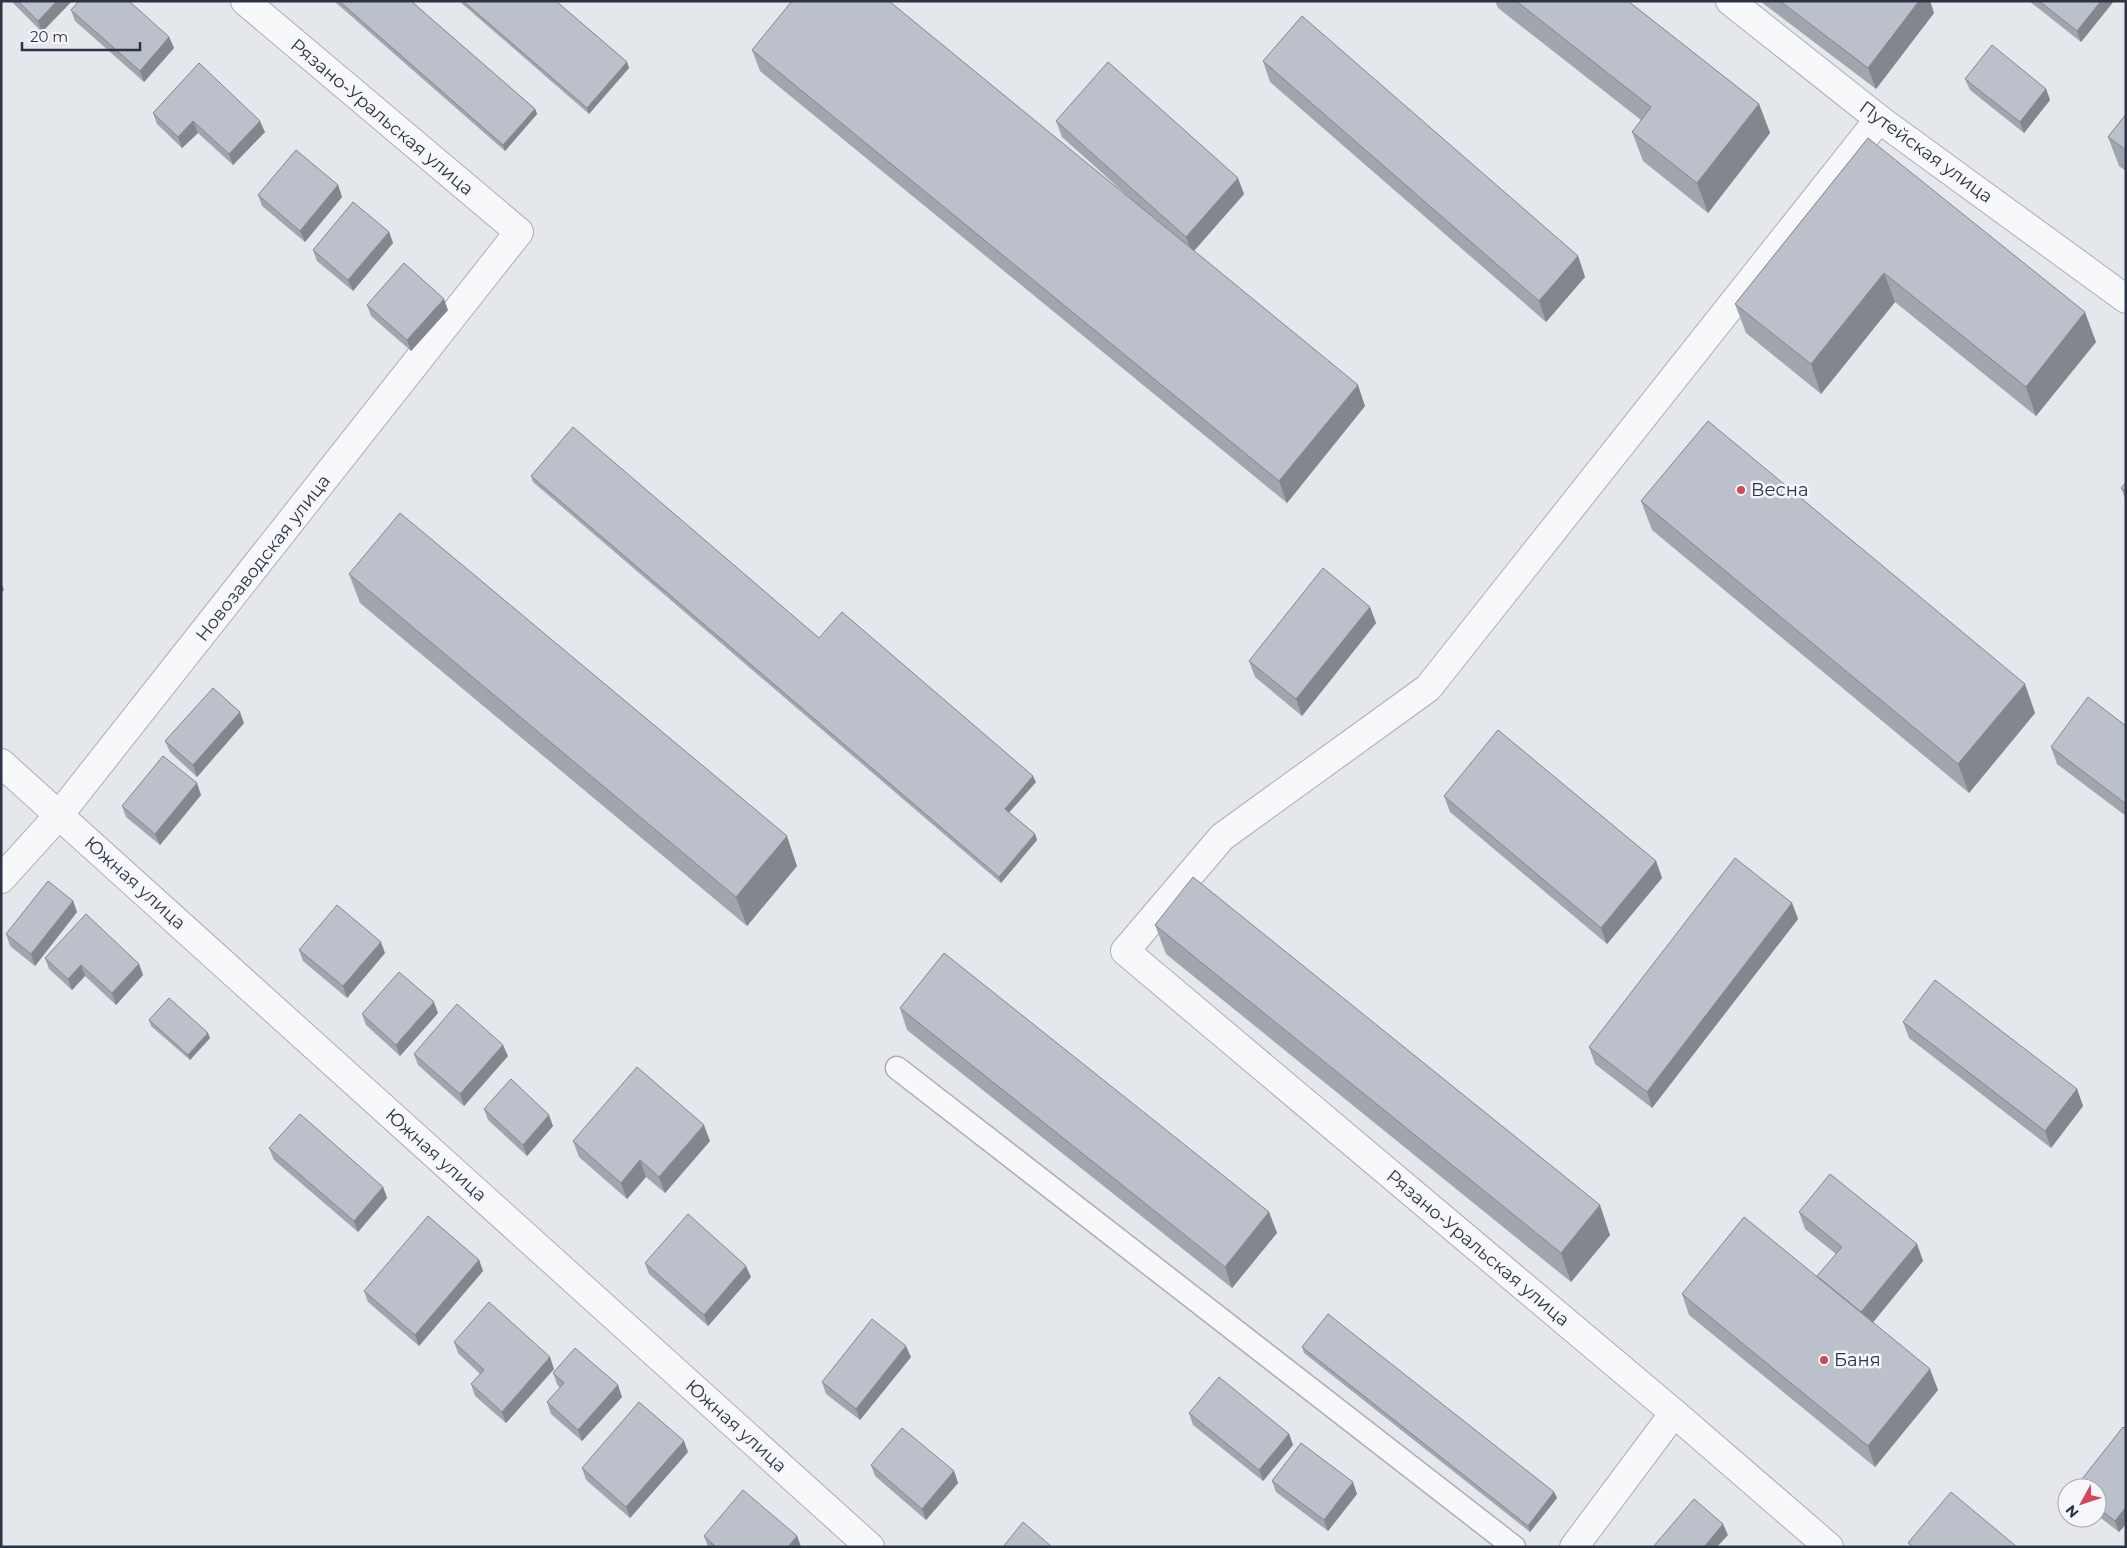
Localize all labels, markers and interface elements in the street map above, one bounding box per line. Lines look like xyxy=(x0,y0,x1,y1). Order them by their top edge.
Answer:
scale bar xyxy=(22,20,140,52)
text: 20 m xyxy=(30,27,68,46)
street label: Рязано-Уральская улица xyxy=(286,34,478,200)
street label: Путейская улица xyxy=(1855,96,1997,208)
street label: Новозаводская улица xyxy=(191,470,335,646)
place label: Весна xyxy=(1751,479,1808,501)
marker: Весна xyxy=(1735,484,1747,496)
street label: Южная улица xyxy=(80,832,190,934)
street label: Южная улица xyxy=(381,1104,491,1206)
street label: Рязано-Уральская улица xyxy=(1382,1165,1574,1331)
place label: Баня xyxy=(1834,1349,1881,1371)
marker: Баня xyxy=(1818,1354,1830,1366)
street label: Южная улица xyxy=(681,1375,791,1477)
north arrow xyxy=(2057,1478,2107,1528)
text: N xyxy=(2062,1501,2083,1521)

